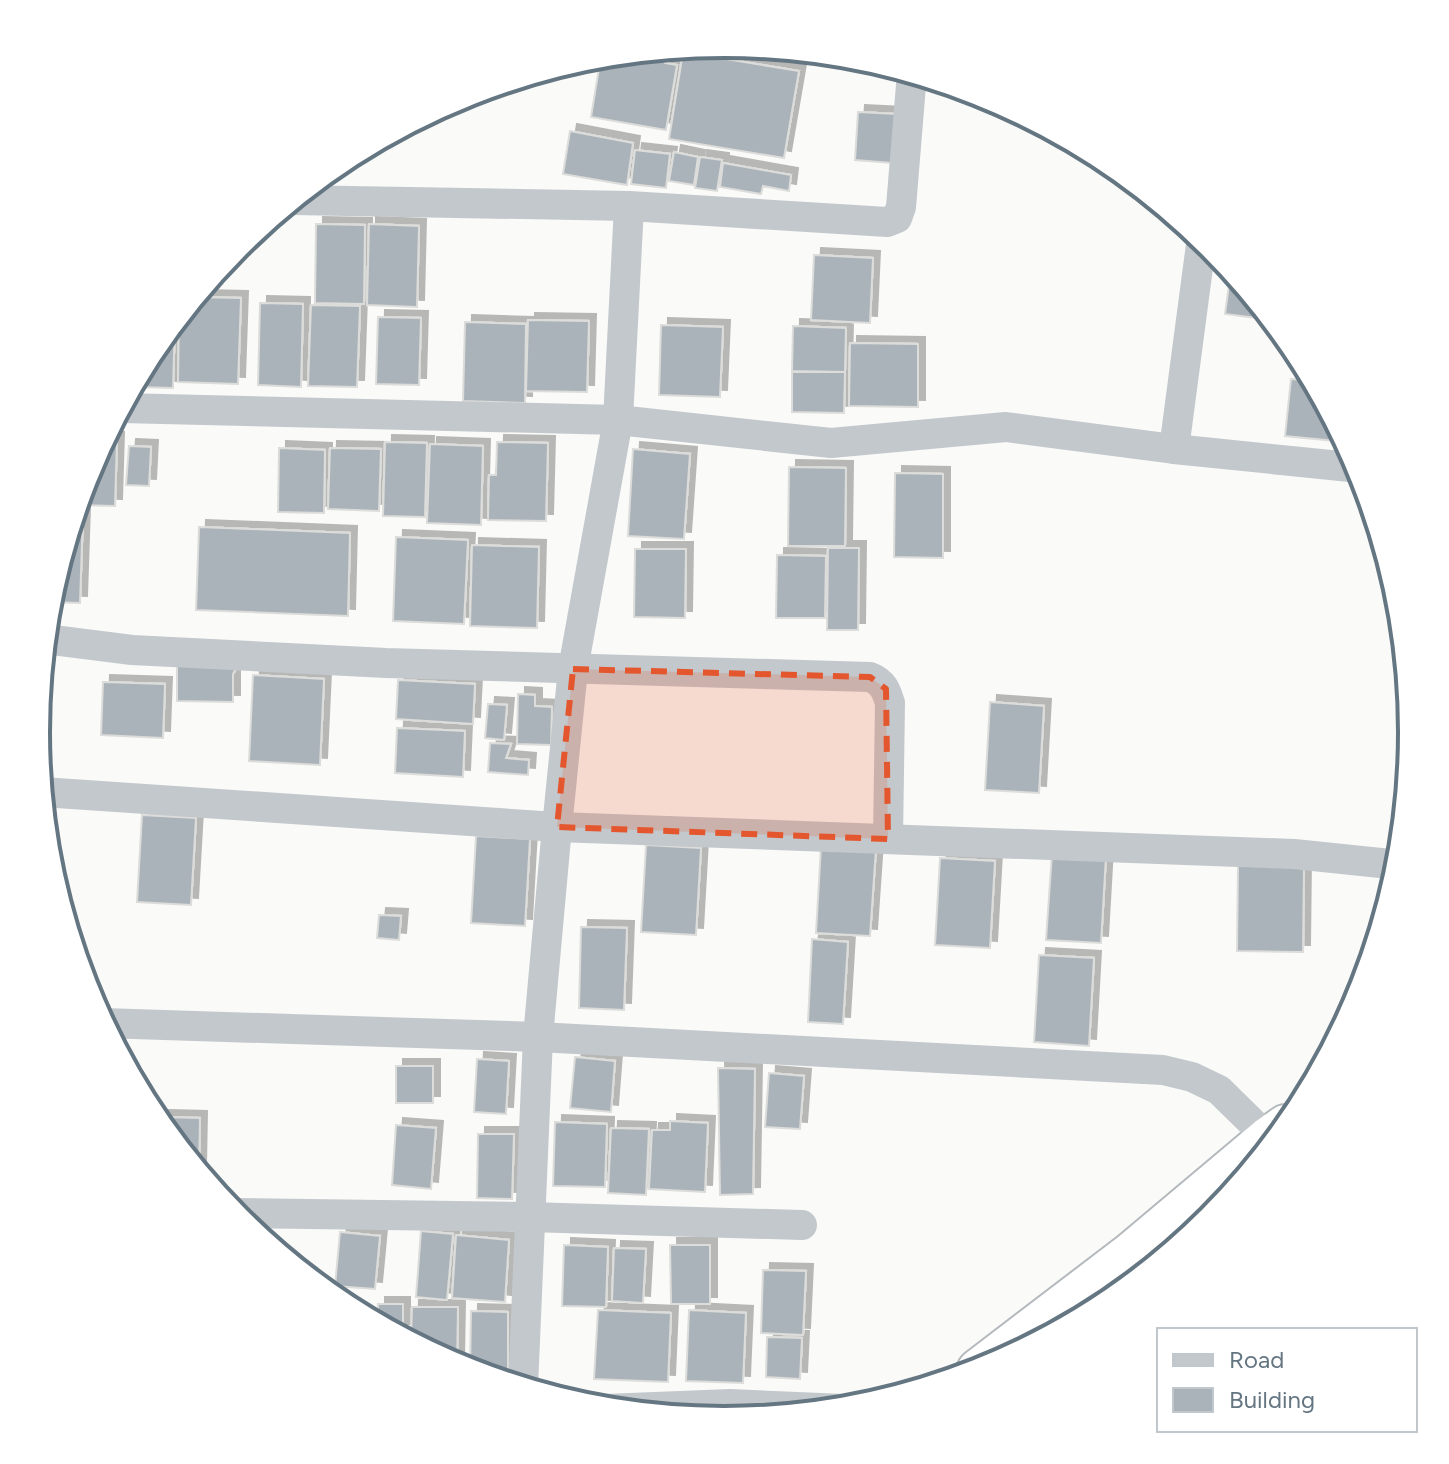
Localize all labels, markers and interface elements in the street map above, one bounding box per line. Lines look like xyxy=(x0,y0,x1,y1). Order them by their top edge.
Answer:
legend xyxy=(1157,1328,1417,1432)
text: Road xyxy=(1229,1345,1284,1374)
text: Building xyxy=(1229,1385,1315,1414)

